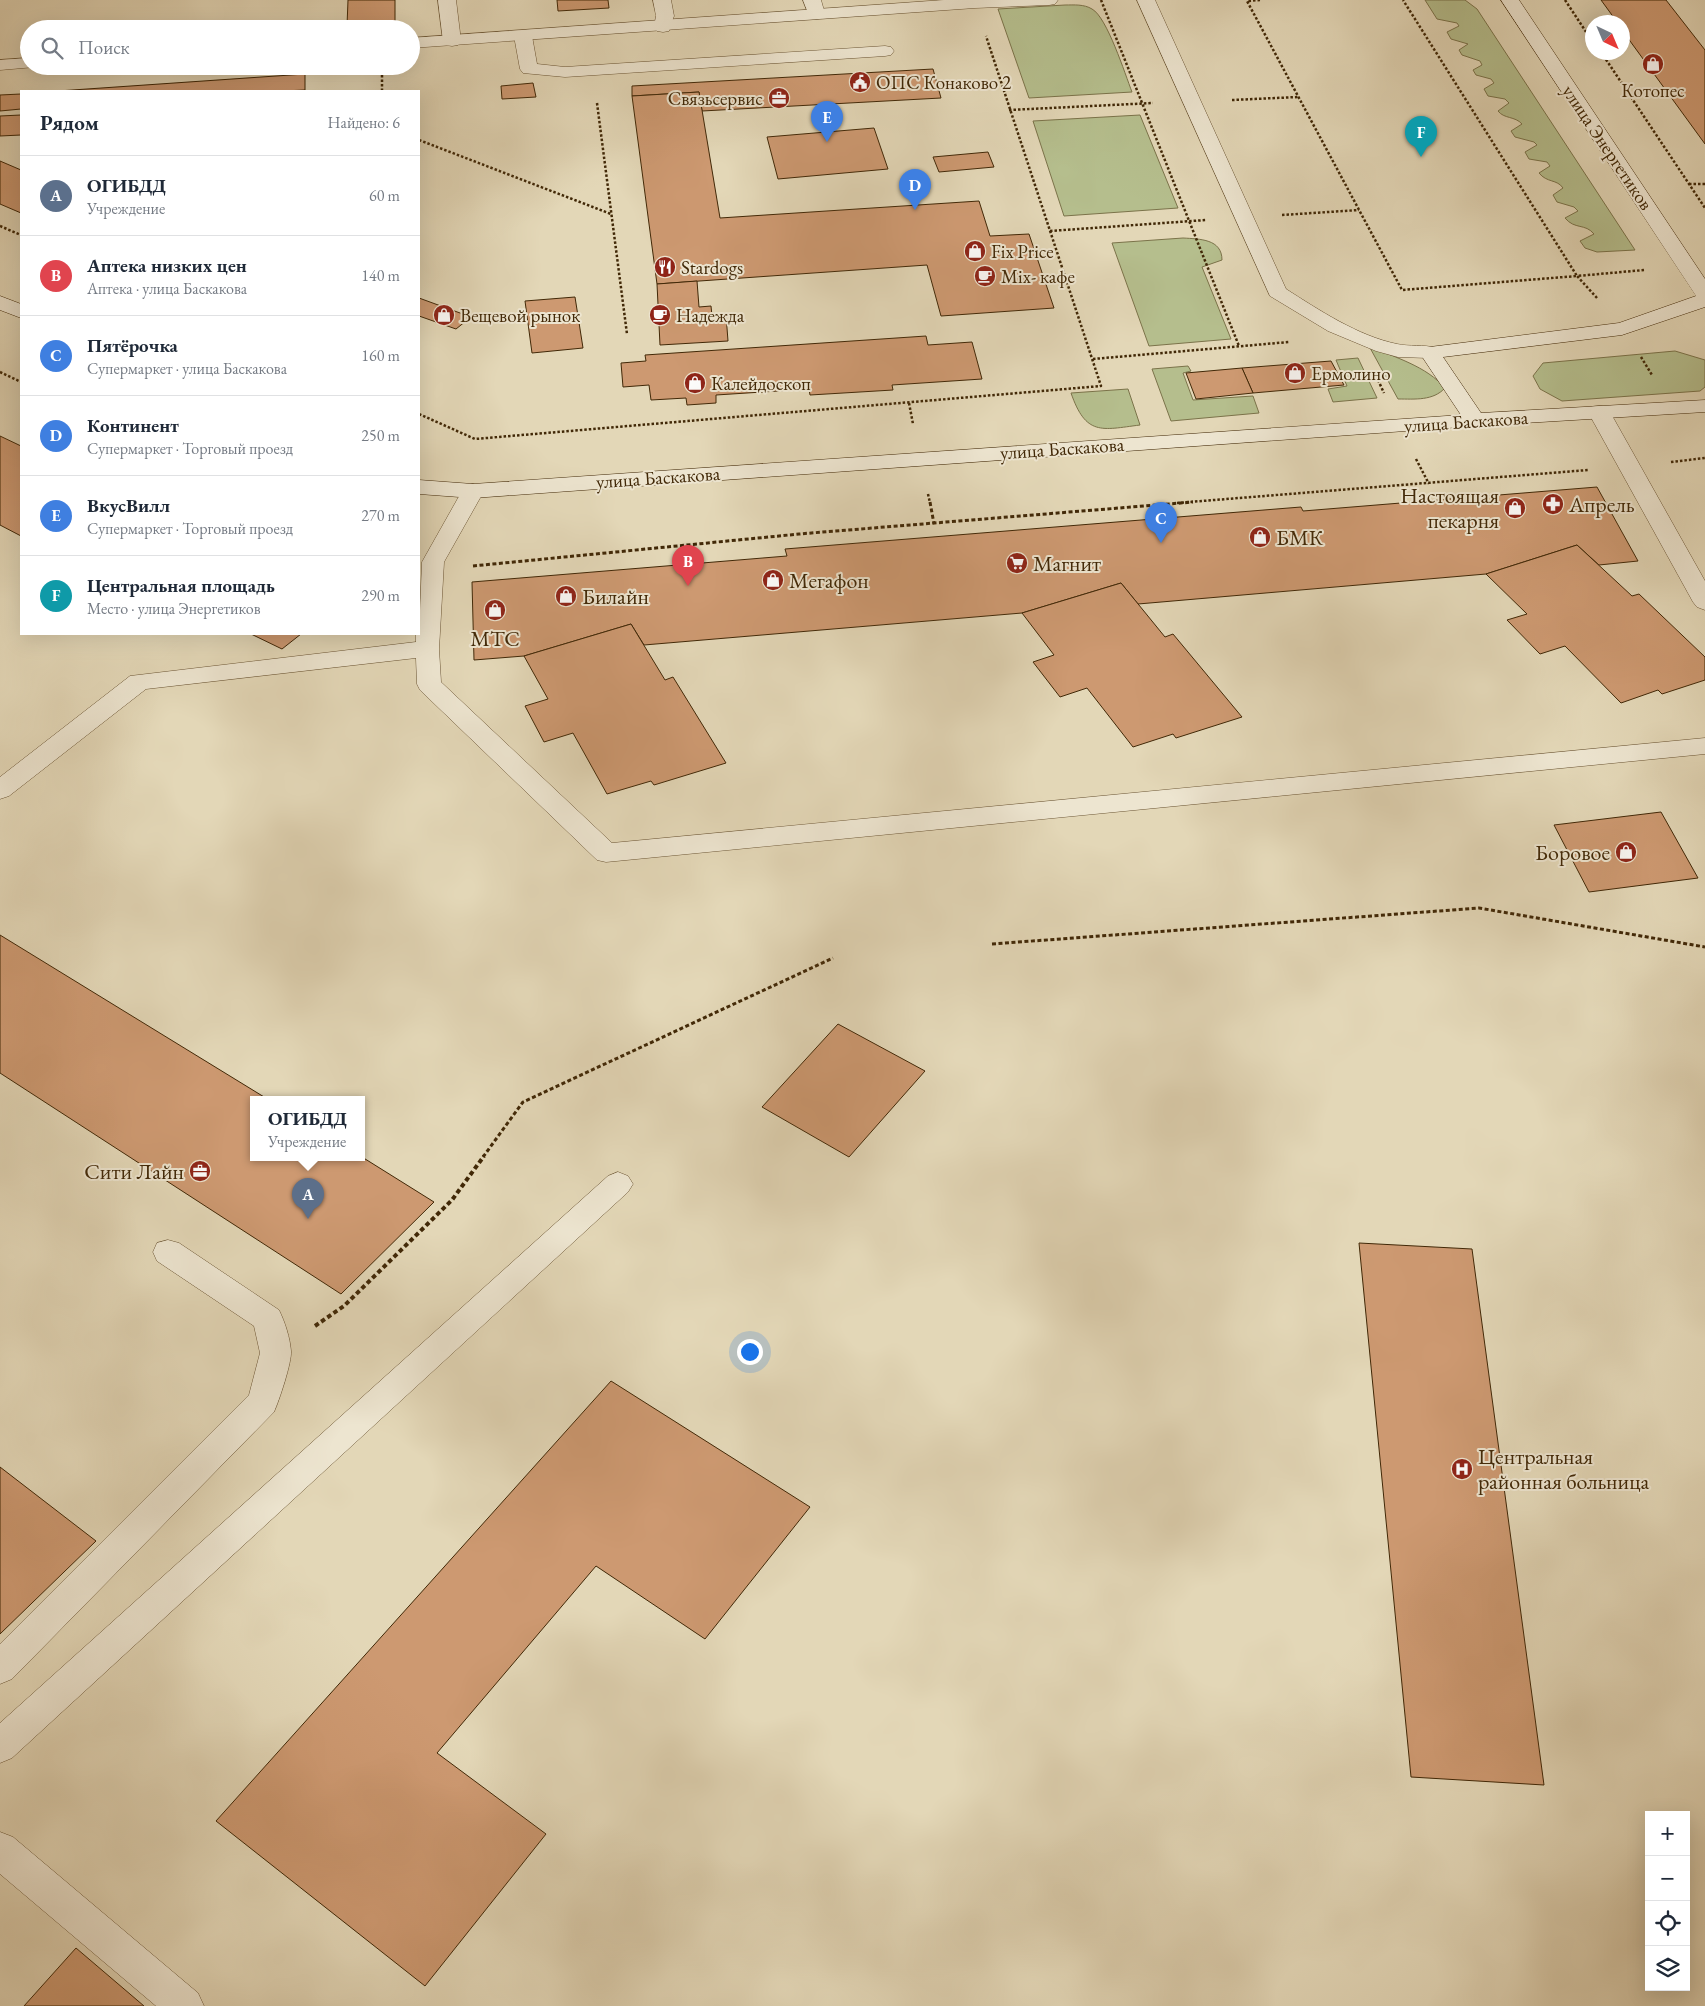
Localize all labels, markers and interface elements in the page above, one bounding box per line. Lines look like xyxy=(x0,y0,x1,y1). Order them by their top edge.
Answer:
north arrow xyxy=(1585,15,1630,60)
search box xyxy=(20,20,420,75)
icon: search xyxy=(38,34,66,62)
text: Поиск xyxy=(78,35,130,60)
shop icon: Котопес xyxy=(1641,52,1665,76)
public building icon: ОПС Конаково 2 xyxy=(848,70,872,94)
place label: ОПС Конаково 2 xyxy=(876,70,1011,95)
place label: Котопес xyxy=(1621,78,1685,103)
street label: улица Энергетиков xyxy=(1556,80,1659,215)
place label: Связьсервис xyxy=(668,86,763,111)
office icon: Связьсервис xyxy=(767,86,791,110)
pin: E xyxy=(811,101,843,142)
text: Рядом xyxy=(40,109,99,136)
text: Найдено: 6 xyxy=(328,112,400,133)
pin: F xyxy=(1405,116,1437,157)
pin: D xyxy=(899,169,931,210)
text: ОГИБДД xyxy=(87,173,166,198)
text: A xyxy=(50,185,62,206)
text: 60 m xyxy=(369,185,400,206)
text: Учреждение xyxy=(87,198,165,219)
shop icon: Fix Price xyxy=(963,239,987,263)
place label: Fix Price xyxy=(991,239,1054,264)
text: Аптека низких цен xyxy=(87,253,247,278)
restaurant icon: Stardogs xyxy=(653,255,677,279)
place label: Stardogs xyxy=(681,255,743,280)
cafe icon: Mix- кафе xyxy=(973,264,997,288)
place label: Mix- кафе xyxy=(1001,264,1075,289)
text: B xyxy=(51,265,61,286)
text: 140 m xyxy=(361,265,400,286)
text: Аптека · улица Баскакова xyxy=(87,278,247,299)
shop icon: Вещевой рынок xyxy=(432,303,456,327)
place label: Вещевой рынок xyxy=(460,303,580,328)
cafe icon: Надежда xyxy=(648,303,672,327)
place label: Надежда xyxy=(676,303,745,328)
text: Пятёрочка xyxy=(87,333,178,358)
text: C xyxy=(50,345,62,366)
text: 160 m xyxy=(361,345,400,366)
text: Супермаркет · улица Баскакова xyxy=(87,358,287,379)
shop icon: Ермолино xyxy=(1283,361,1307,385)
place label: Ермолино xyxy=(1311,361,1391,386)
shop icon: Калейдоскоп xyxy=(683,371,707,395)
place label: Калейдоскоп xyxy=(711,371,811,396)
street label: улица Баскакова xyxy=(1403,405,1529,438)
text: Континент xyxy=(87,413,179,438)
text: D xyxy=(50,425,62,446)
text: 250 m xyxy=(361,425,400,446)
street label: улица Баскакова xyxy=(999,432,1125,465)
text: Супермаркет · Торговый проезд xyxy=(87,438,293,459)
street label: улица Баскакова xyxy=(595,461,721,494)
place label: Настоящая пекарня xyxy=(1400,481,1499,535)
place label: Апрель xyxy=(1568,490,1635,519)
pharmacy icon: Апрель xyxy=(1541,492,1565,516)
text: ВкусВилл xyxy=(87,493,170,518)
shop icon: Настоящая пекарня xyxy=(1503,496,1527,520)
pin: C xyxy=(1145,502,1177,543)
text: E xyxy=(51,505,61,526)
text: 270 m xyxy=(361,505,400,526)
text: Супермаркет · Торговый проезд xyxy=(87,518,293,539)
place label: БМК xyxy=(1276,523,1324,552)
shop icon: БМК xyxy=(1248,525,1272,549)
pin: B xyxy=(672,545,704,586)
place label: Магнит xyxy=(1033,549,1101,578)
supermarket icon: Магнит xyxy=(1005,551,1029,575)
place label: Мегафон xyxy=(789,566,869,595)
shop icon: Мегафон xyxy=(761,568,785,592)
text: Центральная площадь xyxy=(87,573,275,598)
place label: Билайн xyxy=(582,582,649,611)
shop icon: Билайн xyxy=(554,584,578,608)
text: F xyxy=(52,585,60,606)
text: 290 m xyxy=(361,585,400,606)
text: Место · улица Энергетиков xyxy=(87,598,261,619)
shop icon: МТС xyxy=(483,598,507,622)
place label: МТС xyxy=(470,624,520,653)
place label: Боровое xyxy=(1535,838,1610,867)
shop icon: Боровое xyxy=(1614,840,1638,864)
popup xyxy=(250,1096,365,1161)
text: ОГИБДД xyxy=(268,1106,347,1131)
text: Учреждение xyxy=(268,1131,346,1152)
place label: Сити Лайн xyxy=(84,1157,184,1186)
office icon: Сити Лайн xyxy=(188,1159,212,1183)
pin: A xyxy=(292,1178,324,1219)
your location xyxy=(737,1339,763,1365)
place label: Центральная районная больница xyxy=(1478,1442,1649,1496)
hospital icon: Центральная районная больница xyxy=(1450,1457,1474,1481)
map controls xyxy=(1645,1811,1690,1991)
button: + xyxy=(1645,1811,1690,1856)
button: − xyxy=(1645,1856,1690,1901)
button: locate xyxy=(1645,1901,1690,1946)
button: layers xyxy=(1645,1946,1690,1991)

